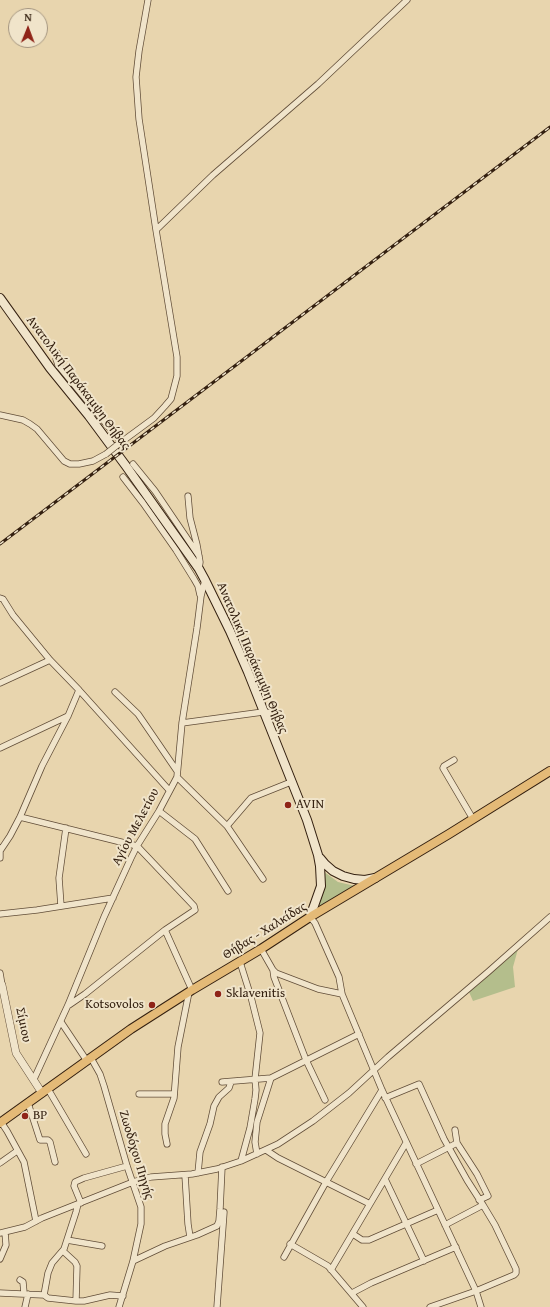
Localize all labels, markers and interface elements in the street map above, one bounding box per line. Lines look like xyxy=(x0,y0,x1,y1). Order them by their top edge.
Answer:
north arrow xyxy=(8,8,48,48)
text: N xyxy=(24,9,32,25)
street label: Ανατολική Παράκαμψη Θήβας xyxy=(23,313,133,453)
street label: Ανατολική Παράκαμψη Θήβας xyxy=(213,580,291,736)
street label: Αγίου Μελετίου xyxy=(109,786,163,868)
place label: AVIN xyxy=(296,797,324,813)
marker: AVIN xyxy=(283,800,293,810)
street label: Θήβας - Χαλκίδας xyxy=(220,899,310,963)
place label: Sklavenitis xyxy=(226,986,285,1002)
marker: Sklavenitis xyxy=(213,989,223,999)
place label: Kotsovolos xyxy=(85,997,144,1013)
marker: Kotsovolos xyxy=(147,1000,157,1010)
street label: Σίμιου xyxy=(12,1006,34,1044)
place label: BP xyxy=(33,1108,47,1124)
street label: Ζωοδόχου Πηγής xyxy=(115,1109,157,1201)
marker: BP xyxy=(20,1111,30,1121)

